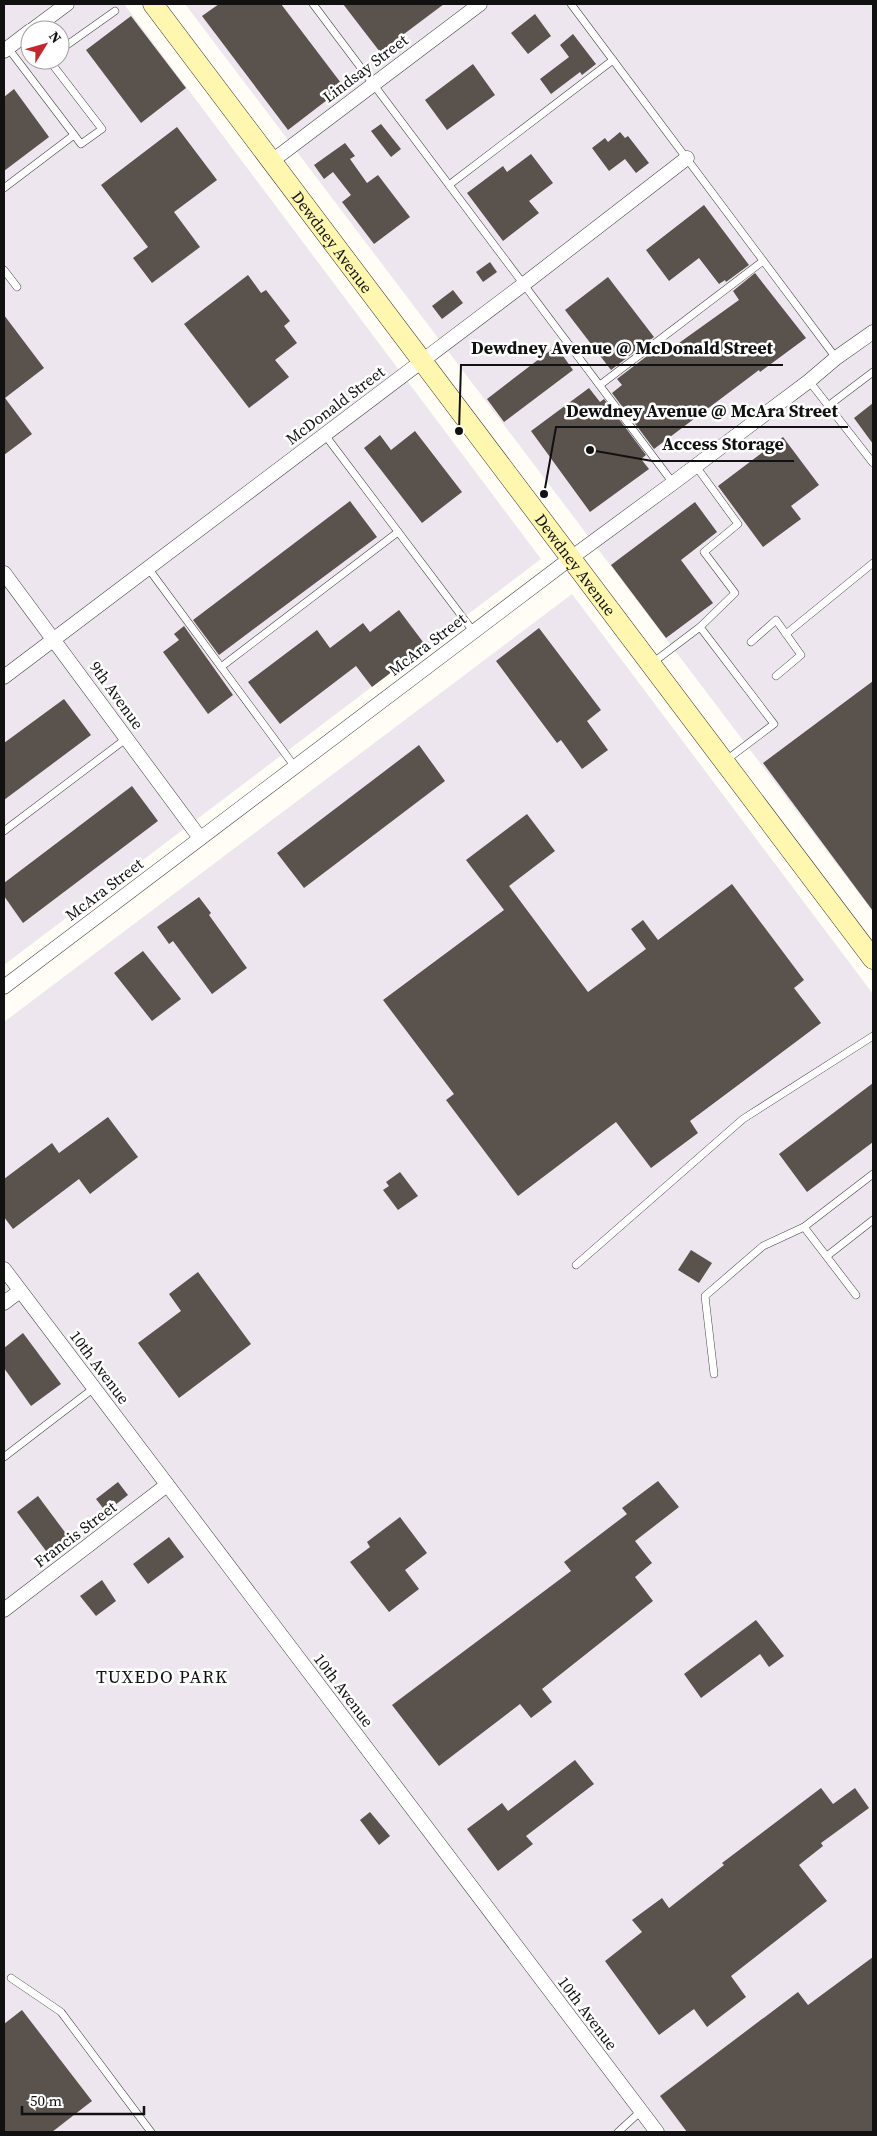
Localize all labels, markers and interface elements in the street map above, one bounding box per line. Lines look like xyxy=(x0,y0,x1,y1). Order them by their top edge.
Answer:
north arrow xyxy=(20,20,70,70)
text: N xyxy=(44,27,66,47)
street label: Lindsay Street xyxy=(318,28,413,107)
street label: Dewdney Avenue xyxy=(287,186,378,298)
callout: Dewdney Avenue @ McDonald Street xyxy=(461,332,783,365)
text: Dewdney Avenue @ McDonald Street xyxy=(471,335,774,360)
street label: McDonald Street xyxy=(281,360,390,449)
callout: Dewdney Avenue @ McAra Street xyxy=(556,394,848,427)
text: Dewdney Avenue @ McAra Street xyxy=(566,398,838,423)
callout: Access Storage xyxy=(652,428,794,461)
text: Access Storage xyxy=(662,431,784,456)
street label: Dewdney Avenue xyxy=(530,509,621,620)
street label: McAra Street xyxy=(384,607,471,681)
street label: 9th Avenue xyxy=(85,657,149,733)
street label: McAra Street xyxy=(61,852,148,926)
street label: 10th Avenue xyxy=(65,1326,135,1408)
street label: Francis Street xyxy=(29,1495,121,1572)
street label: 10th Avenue xyxy=(309,1649,379,1731)
district label: TUXEDO PARK xyxy=(96,1664,228,1689)
street label: 10th Avenue xyxy=(553,1972,623,2054)
scale bar xyxy=(22,2084,145,2116)
text: 50 m xyxy=(30,2090,62,2111)

